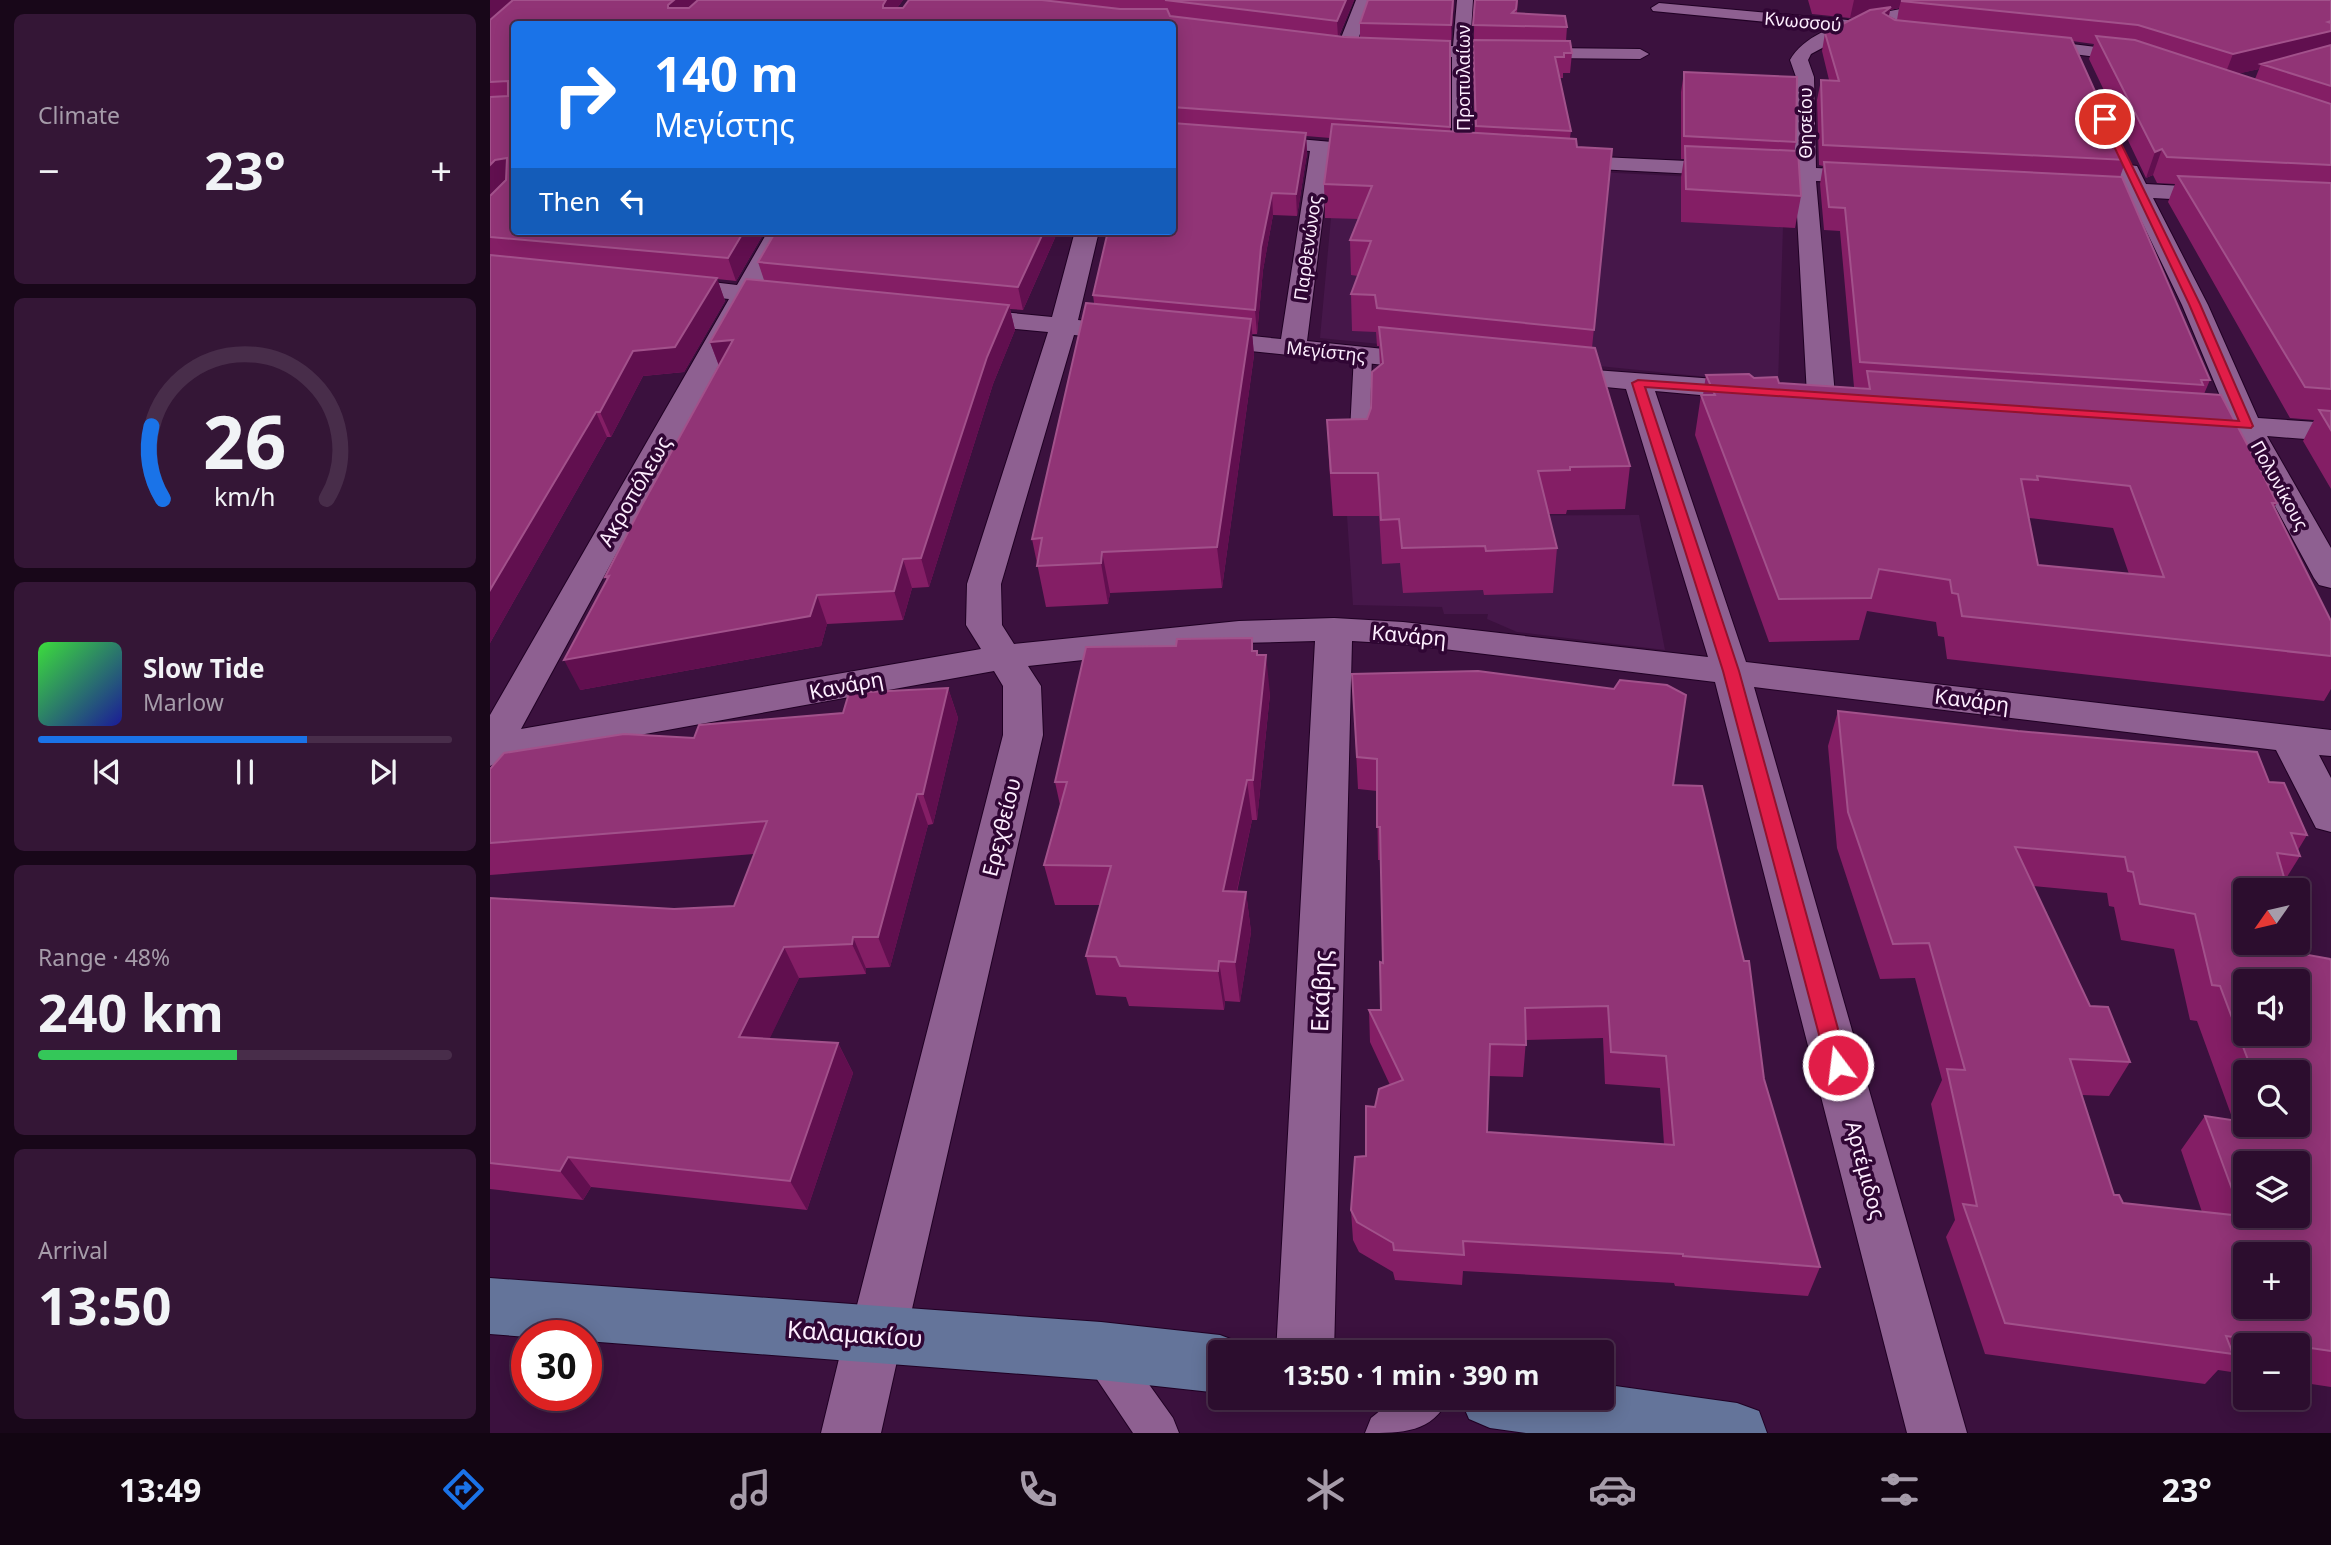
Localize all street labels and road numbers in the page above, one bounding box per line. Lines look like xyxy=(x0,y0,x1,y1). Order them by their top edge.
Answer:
street label: Κνωσσού xyxy=(1763,6,1843,36)
street label: Προπυλαίων xyxy=(1451,25,1475,131)
street label: Θησείου xyxy=(1793,87,1817,159)
street label: Παρθενώνος xyxy=(1288,194,1326,302)
street label: Μεγίστης xyxy=(1285,335,1367,367)
street label: Ακροπόλεως xyxy=(591,431,677,551)
street label: Πολυνίκους xyxy=(2246,436,2315,534)
street label: Κανάρη xyxy=(1370,618,1448,652)
street label: Κανάρη xyxy=(806,664,886,706)
street label: Κανάρη xyxy=(1933,682,2011,718)
street label: Ερεχθείου xyxy=(975,775,1027,879)
street label: Εκάβης xyxy=(1302,949,1338,1033)
street label: Αρτέμιδος xyxy=(1839,1118,1893,1222)
street label: Καλαμακίου xyxy=(786,1312,924,1354)

